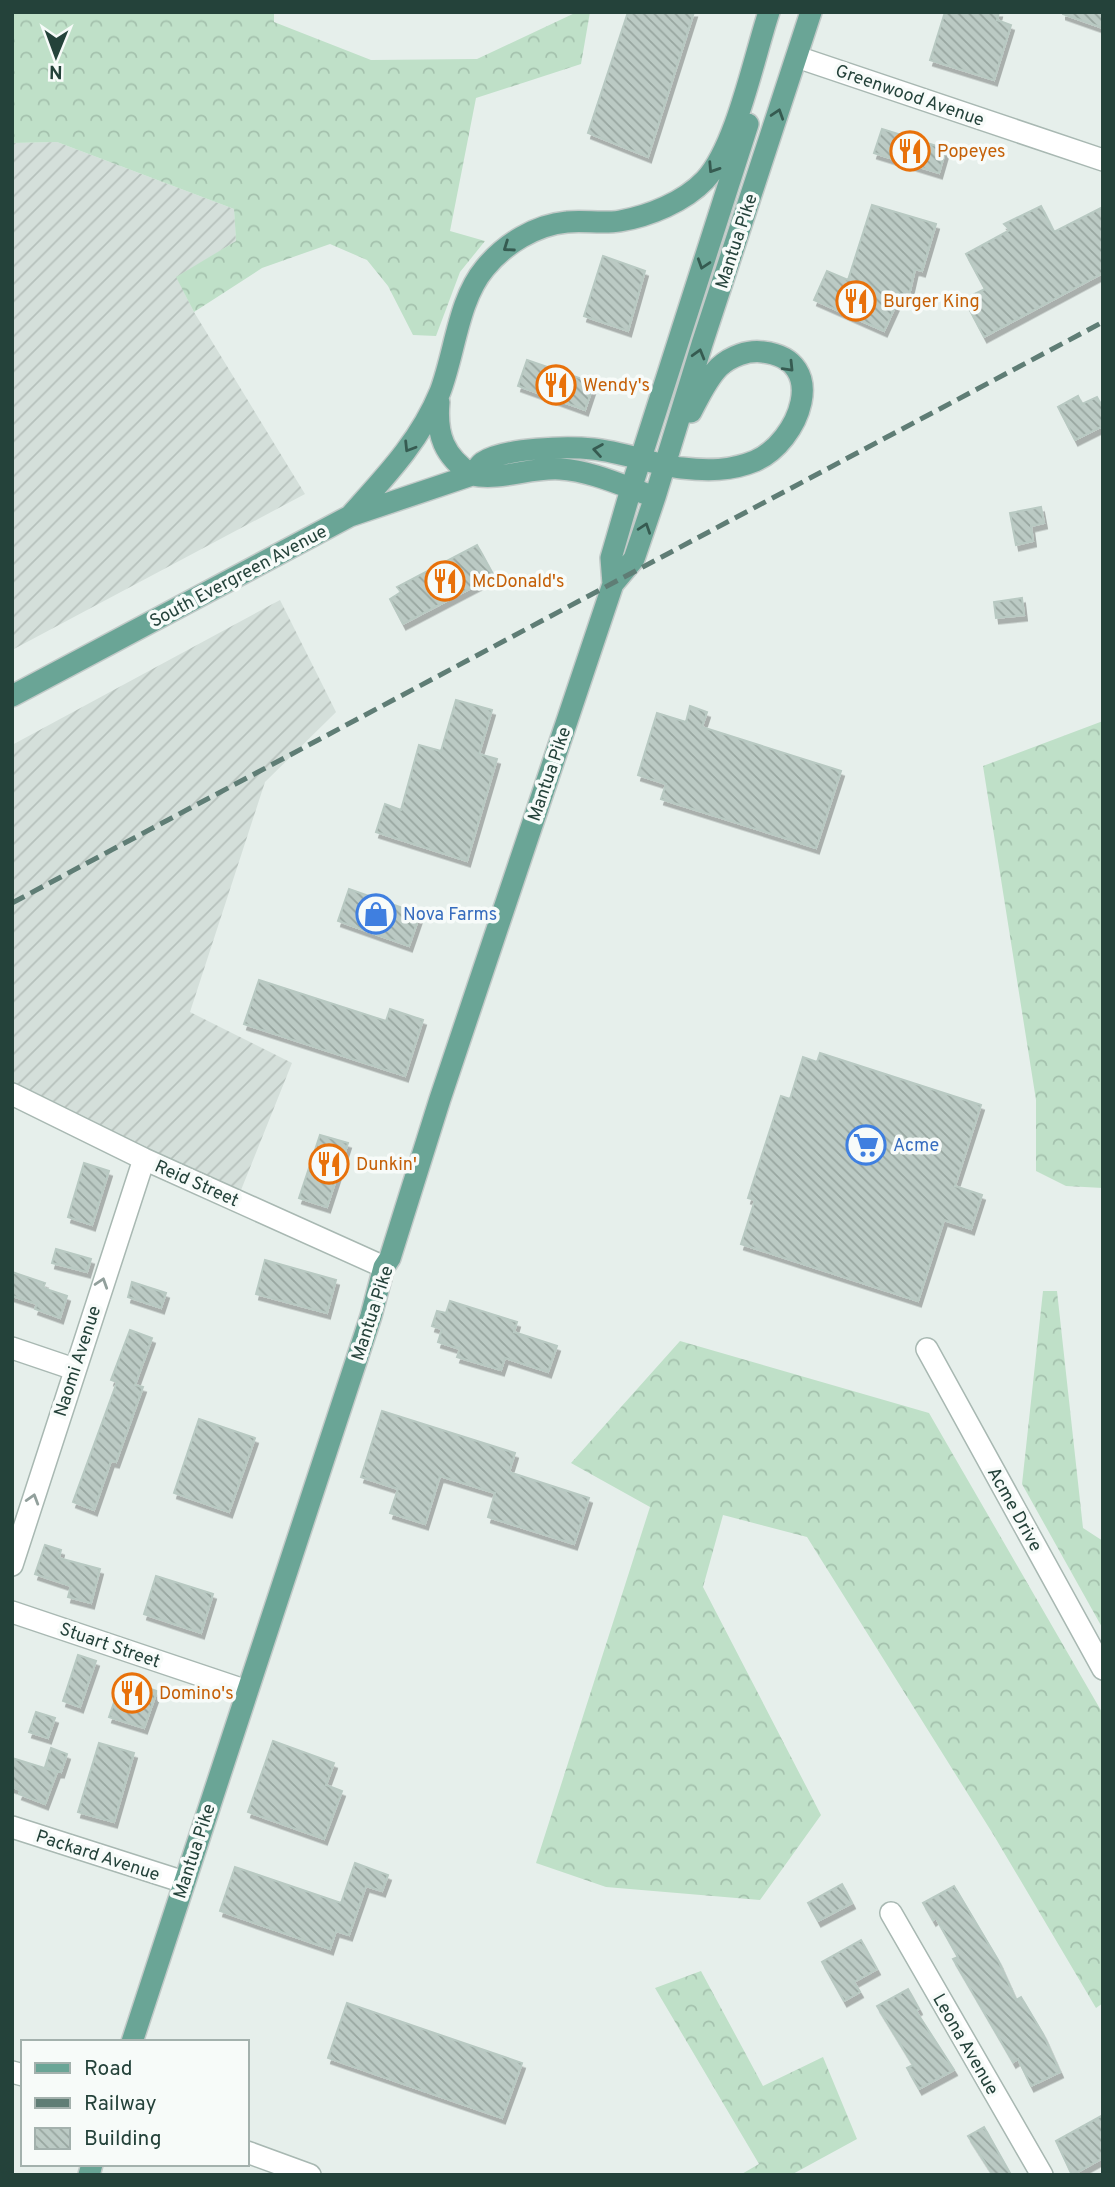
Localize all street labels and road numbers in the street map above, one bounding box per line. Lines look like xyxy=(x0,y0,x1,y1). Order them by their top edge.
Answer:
street label: Greenwood Avenue xyxy=(832,60,987,133)
street label: Mantua Pike xyxy=(711,191,764,292)
street label: South Evergreen Avenue xyxy=(146,521,331,634)
street label: Mantua Pike xyxy=(524,724,577,825)
street label: Reid Street xyxy=(151,1156,242,1213)
street label: Mantua Pike xyxy=(347,1263,400,1364)
street label: Naomi Avenue xyxy=(50,1303,107,1420)
street label: Acme Drive xyxy=(981,1463,1046,1556)
street label: Stuart Street xyxy=(56,1618,163,1674)
street label: Mantua Pike xyxy=(169,1801,222,1902)
street label: Packard Avenue xyxy=(33,1826,162,1887)
street label: Leona Avenue xyxy=(926,1990,1003,2100)

